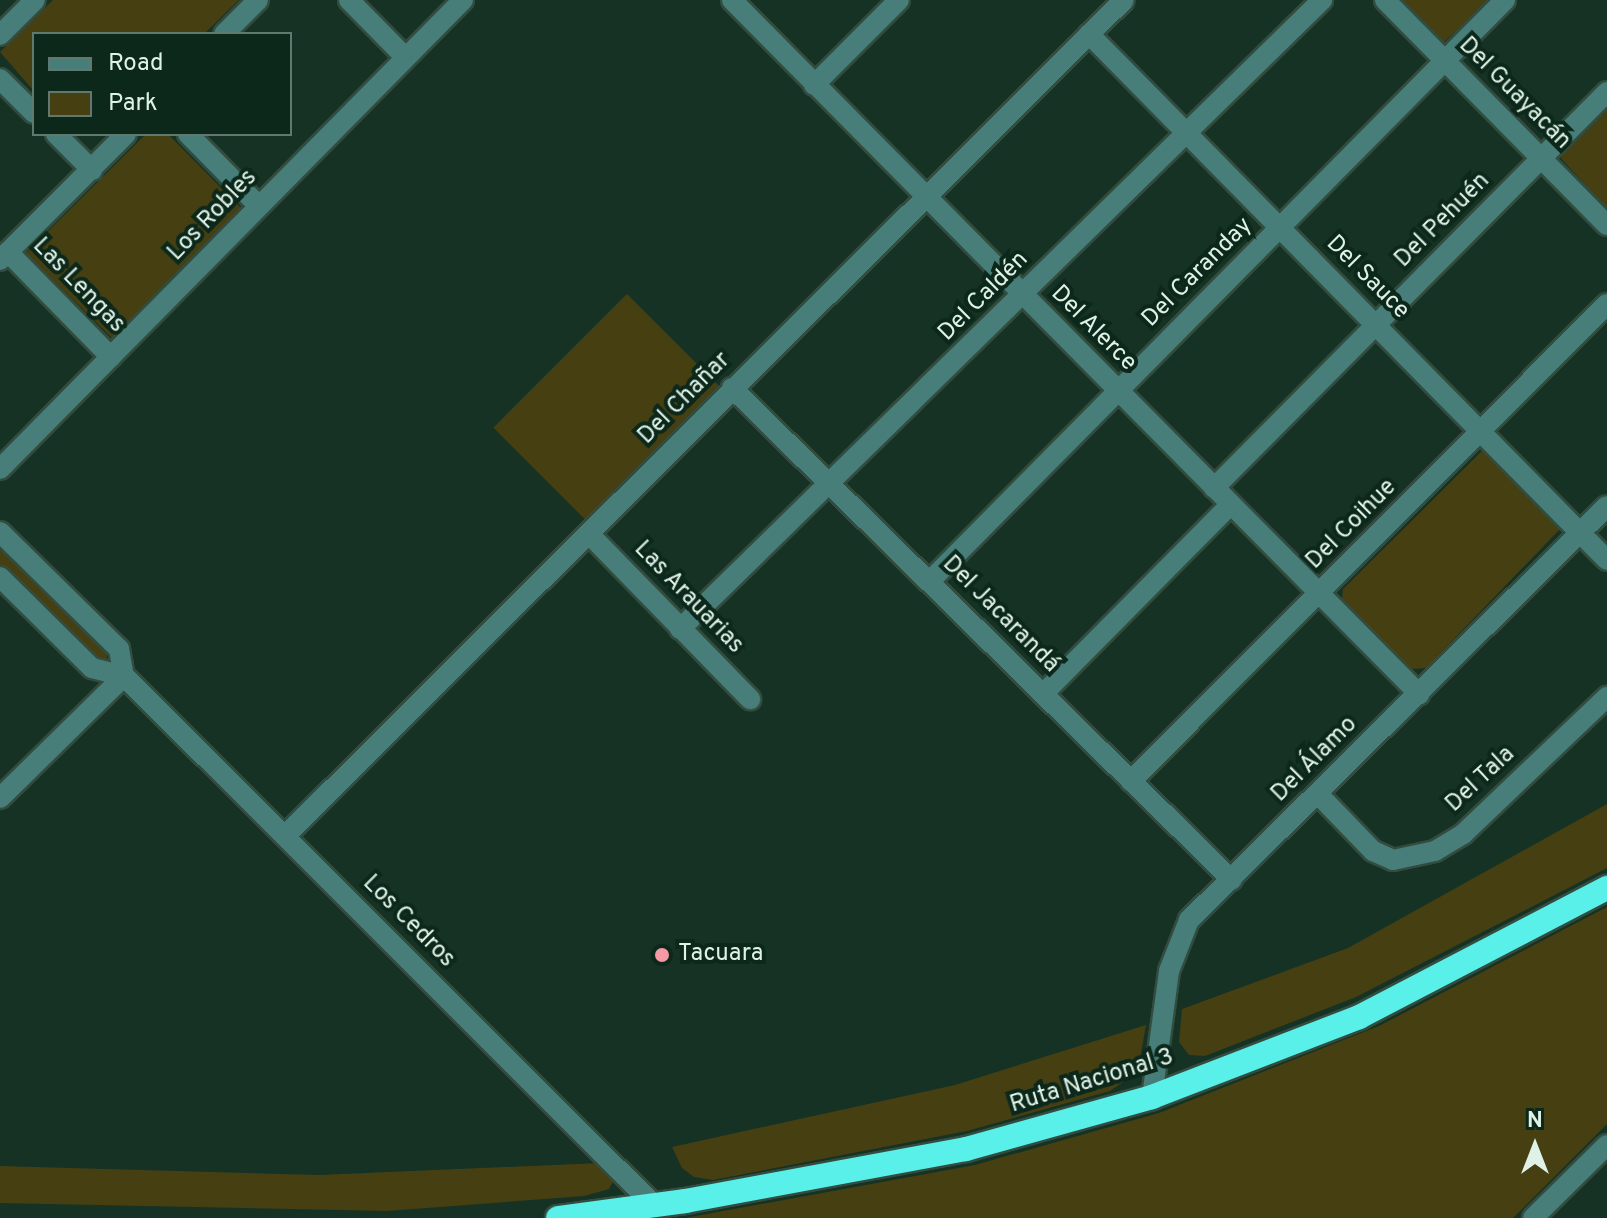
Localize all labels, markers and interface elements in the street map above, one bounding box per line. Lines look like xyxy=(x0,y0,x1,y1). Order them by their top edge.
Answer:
legend xyxy=(32,32,292,136)
street label: Del Guayacán xyxy=(1452,32,1576,156)
text: Road xyxy=(108,49,164,79)
text: Park xyxy=(108,89,158,119)
street label: Los Robles xyxy=(162,164,264,268)
street label: Del Pehuén xyxy=(1390,168,1496,274)
street label: Del Caranday xyxy=(1137,212,1259,334)
street label: Del Sauce xyxy=(1319,230,1415,326)
street label: Las Lengas xyxy=(26,232,130,340)
street label: Del Caldén xyxy=(933,246,1035,348)
street label: Del Alerce xyxy=(1044,280,1142,378)
street label: Del Chañar xyxy=(633,347,737,451)
street label: Del Coihue xyxy=(1301,474,1403,576)
street label: Las Arauarias xyxy=(627,535,749,661)
street label: Del Jacarandá xyxy=(936,551,1064,679)
street label: Del Álamo xyxy=(1266,711,1364,809)
street label: Del Tala xyxy=(1440,741,1522,819)
street label: Los Cedros xyxy=(356,870,460,974)
place label: Tacuara xyxy=(678,941,763,969)
marker: Tacuara xyxy=(653,946,671,964)
street label: Ruta Nacional 3 xyxy=(1007,1043,1177,1121)
north arrow xyxy=(1495,1106,1575,1186)
text: N xyxy=(1527,1108,1543,1135)

